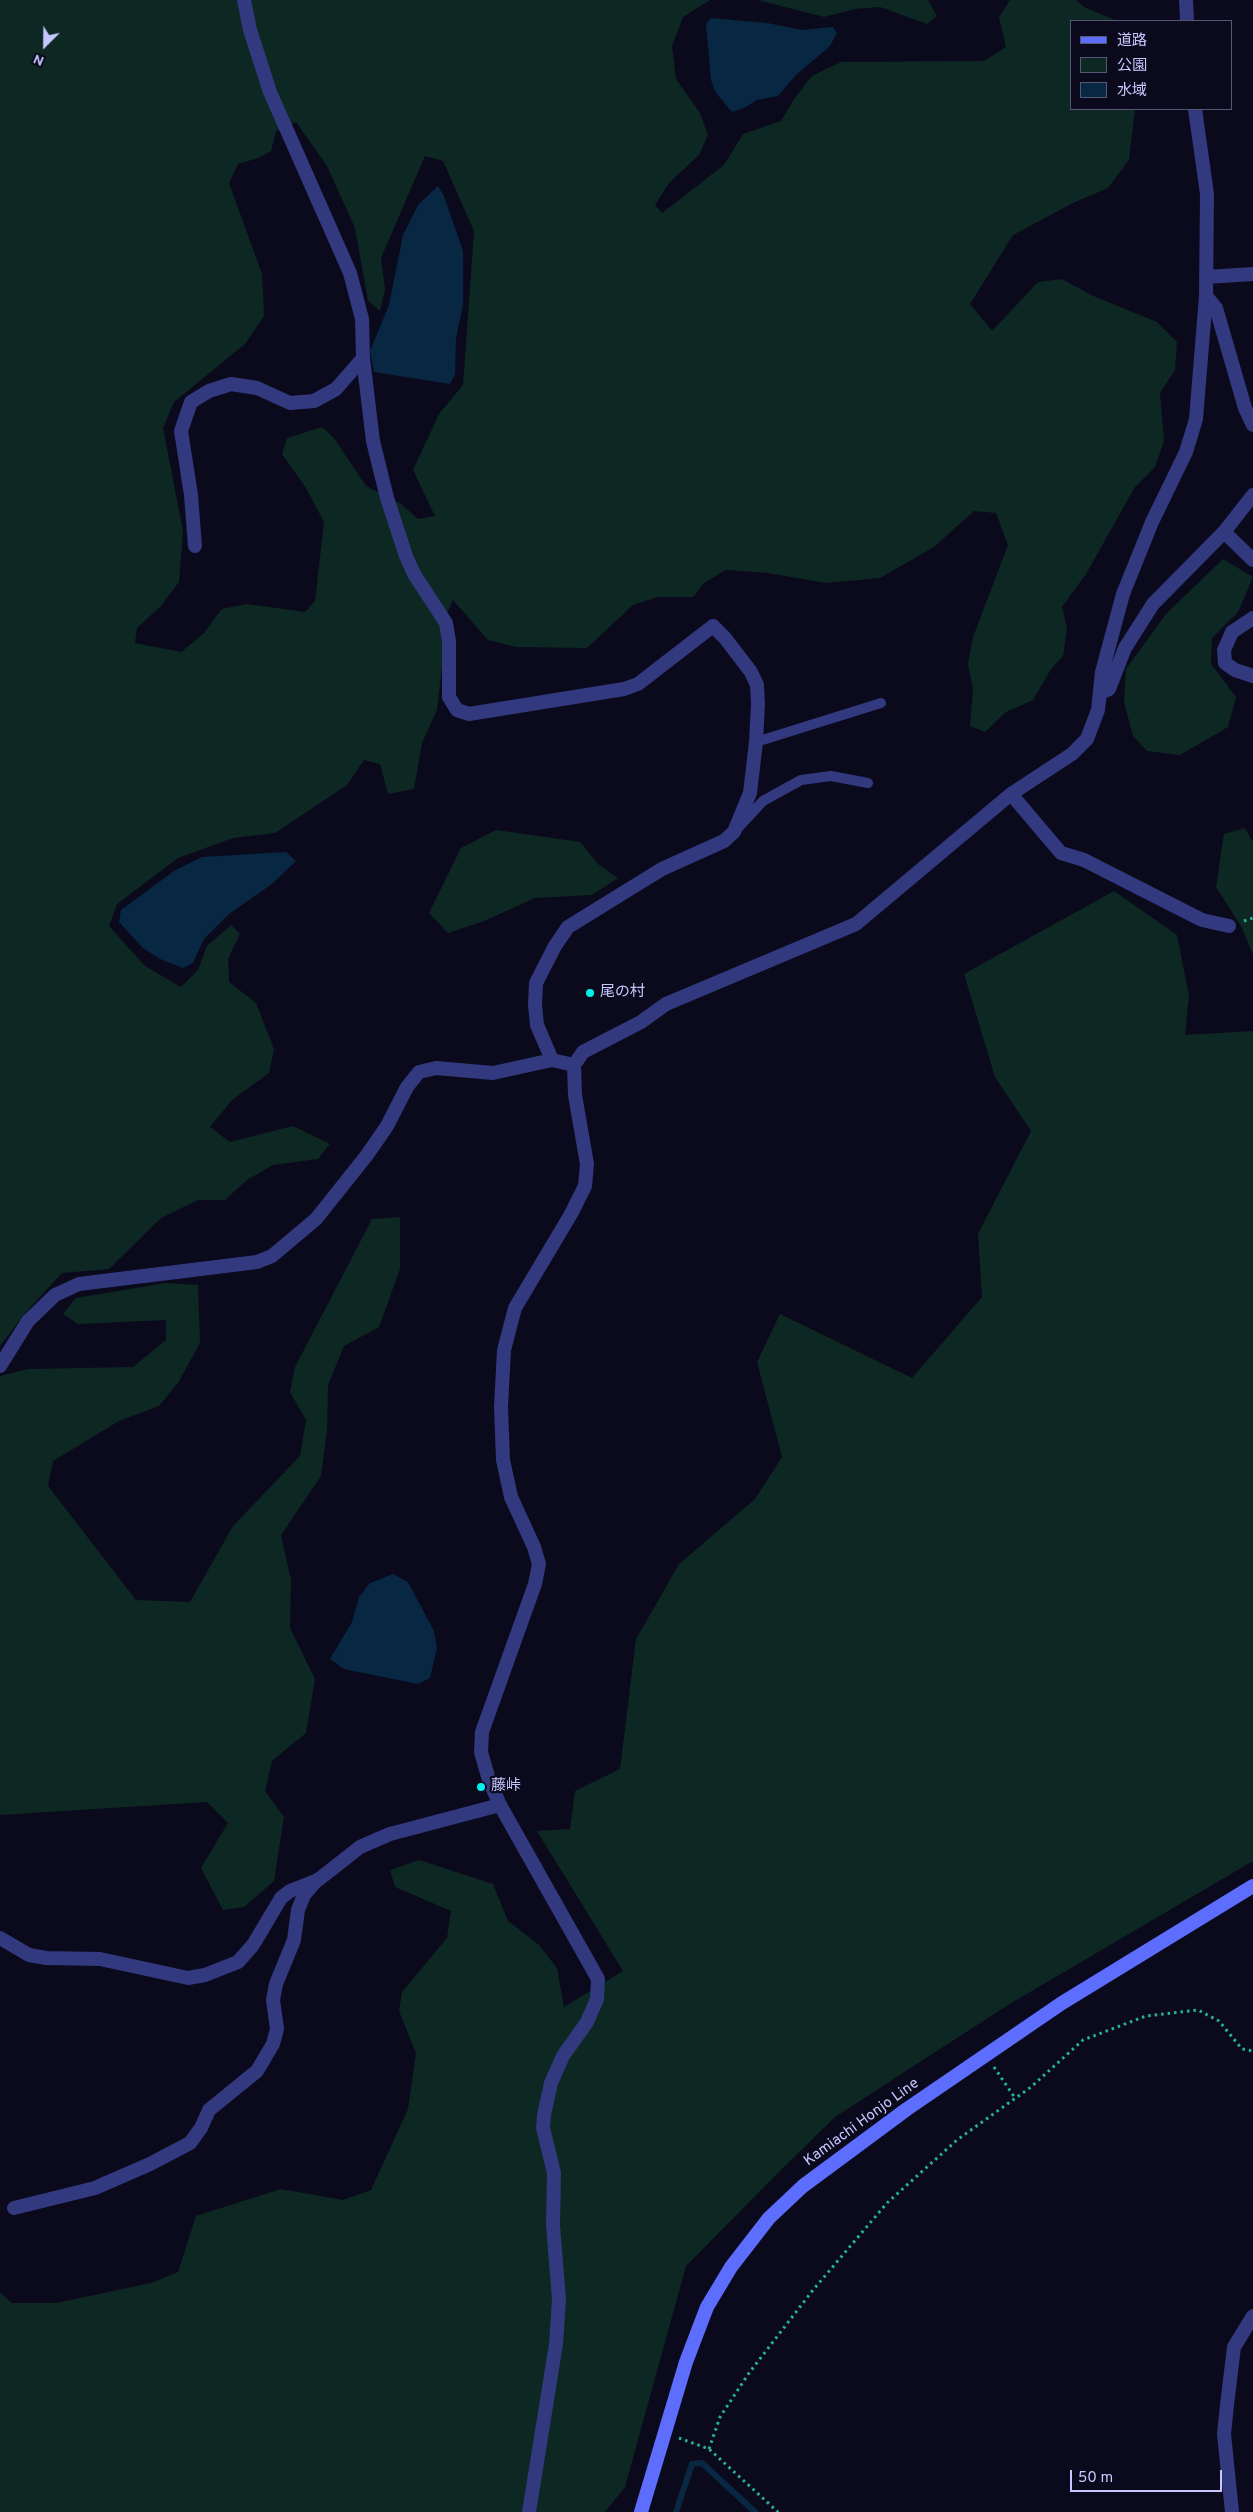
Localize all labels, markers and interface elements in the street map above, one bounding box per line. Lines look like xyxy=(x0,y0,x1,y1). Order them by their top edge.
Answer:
north arrow xyxy=(20,20,70,70)
legend xyxy=(1070,20,1233,110)
text: 道路 xyxy=(1117,32,1147,51)
text: N xyxy=(31,49,47,69)
text: 公園 xyxy=(1117,57,1147,76)
text: 水域 xyxy=(1117,82,1147,101)
place label: 尾の村 xyxy=(600,984,645,1002)
marker: 尾の村 xyxy=(584,987,596,999)
place label: 藤峠 xyxy=(491,1778,521,1796)
marker: 藤峠 xyxy=(475,1781,487,1793)
street label: Kamiachi Honjo Line xyxy=(801,2075,923,2171)
scale bar xyxy=(1073,2460,1226,2492)
text: 50 m xyxy=(1078,2469,1113,2488)

